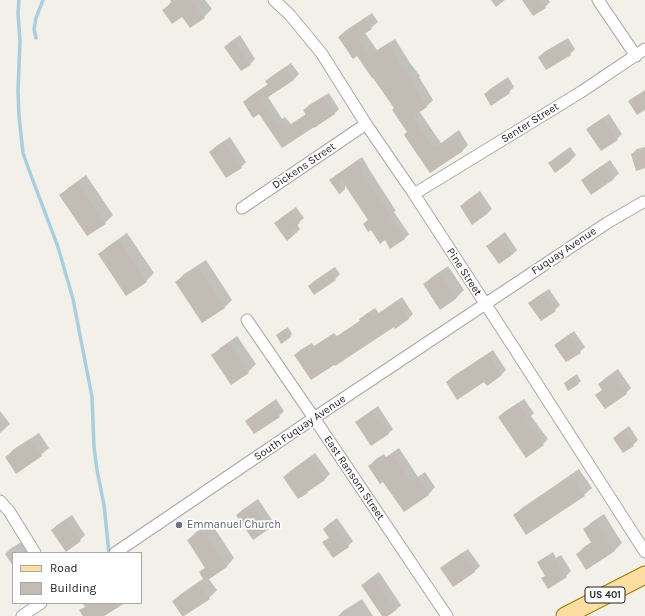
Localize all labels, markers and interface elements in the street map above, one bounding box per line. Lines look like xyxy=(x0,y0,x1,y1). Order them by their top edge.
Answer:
street label: Senter Street xyxy=(499,100,561,146)
street label: Dickens Street xyxy=(270,140,338,192)
street label: Fuquay Avenue xyxy=(529,224,599,278)
street label: Pine Street xyxy=(444,246,484,298)
street label: South Fuquay Avenue xyxy=(252,392,348,464)
street label: East Ransom Street xyxy=(321,433,387,523)
place label: Emmanuel Church xyxy=(187,518,281,532)
marker: Emmanuel Church xyxy=(174,520,184,530)
legend xyxy=(12,552,142,604)
text: Road xyxy=(50,561,78,575)
text: Building xyxy=(50,581,96,595)
road number: US 401 xyxy=(585,587,625,603)

